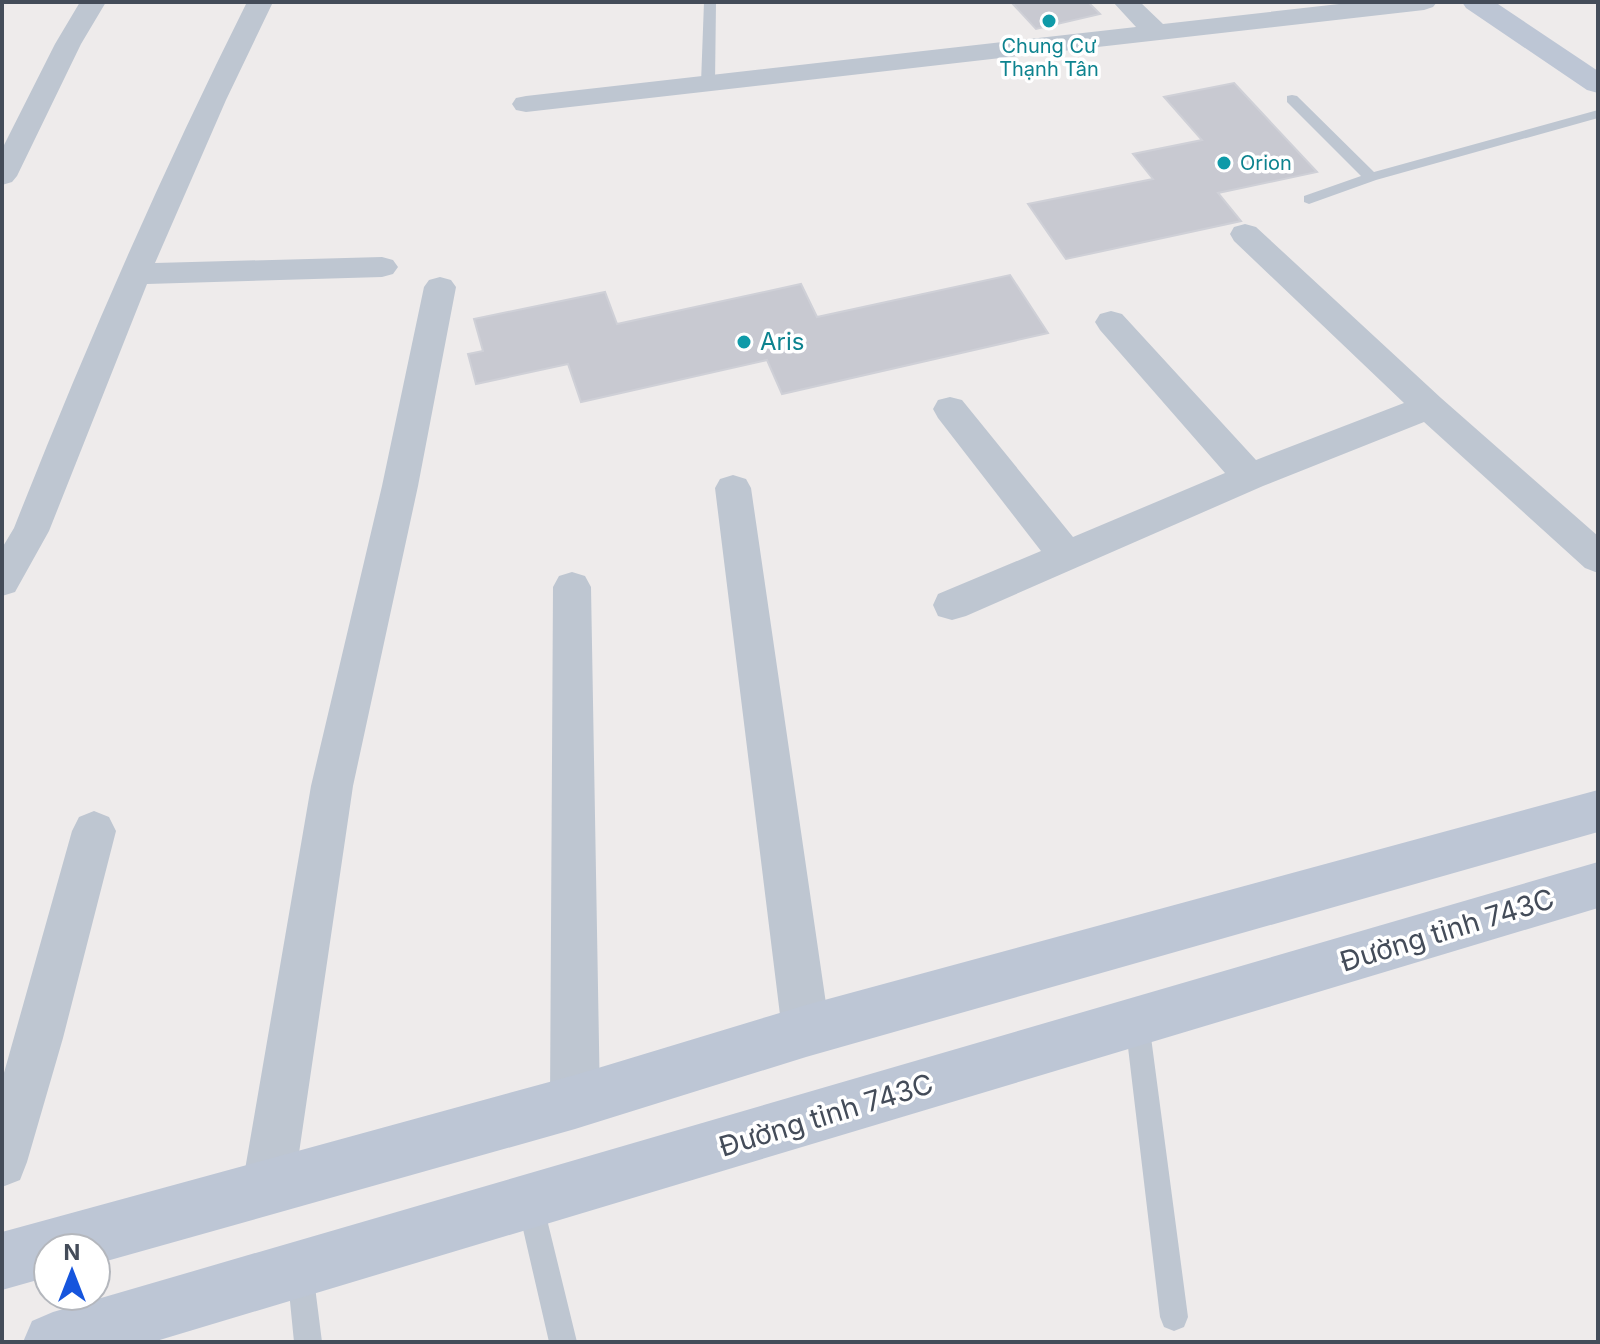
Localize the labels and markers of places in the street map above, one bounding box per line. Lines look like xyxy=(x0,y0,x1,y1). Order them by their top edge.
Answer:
marker: Chung Cư Thạnh Tân xyxy=(1040,12,1058,30)
place label: Chung Cư Thạnh Tân xyxy=(999,34,1099,81)
place label: Orion xyxy=(1240,151,1292,175)
marker: Orion xyxy=(1215,154,1233,172)
place label: Aris xyxy=(760,327,804,356)
marker: Aris xyxy=(735,333,753,351)

